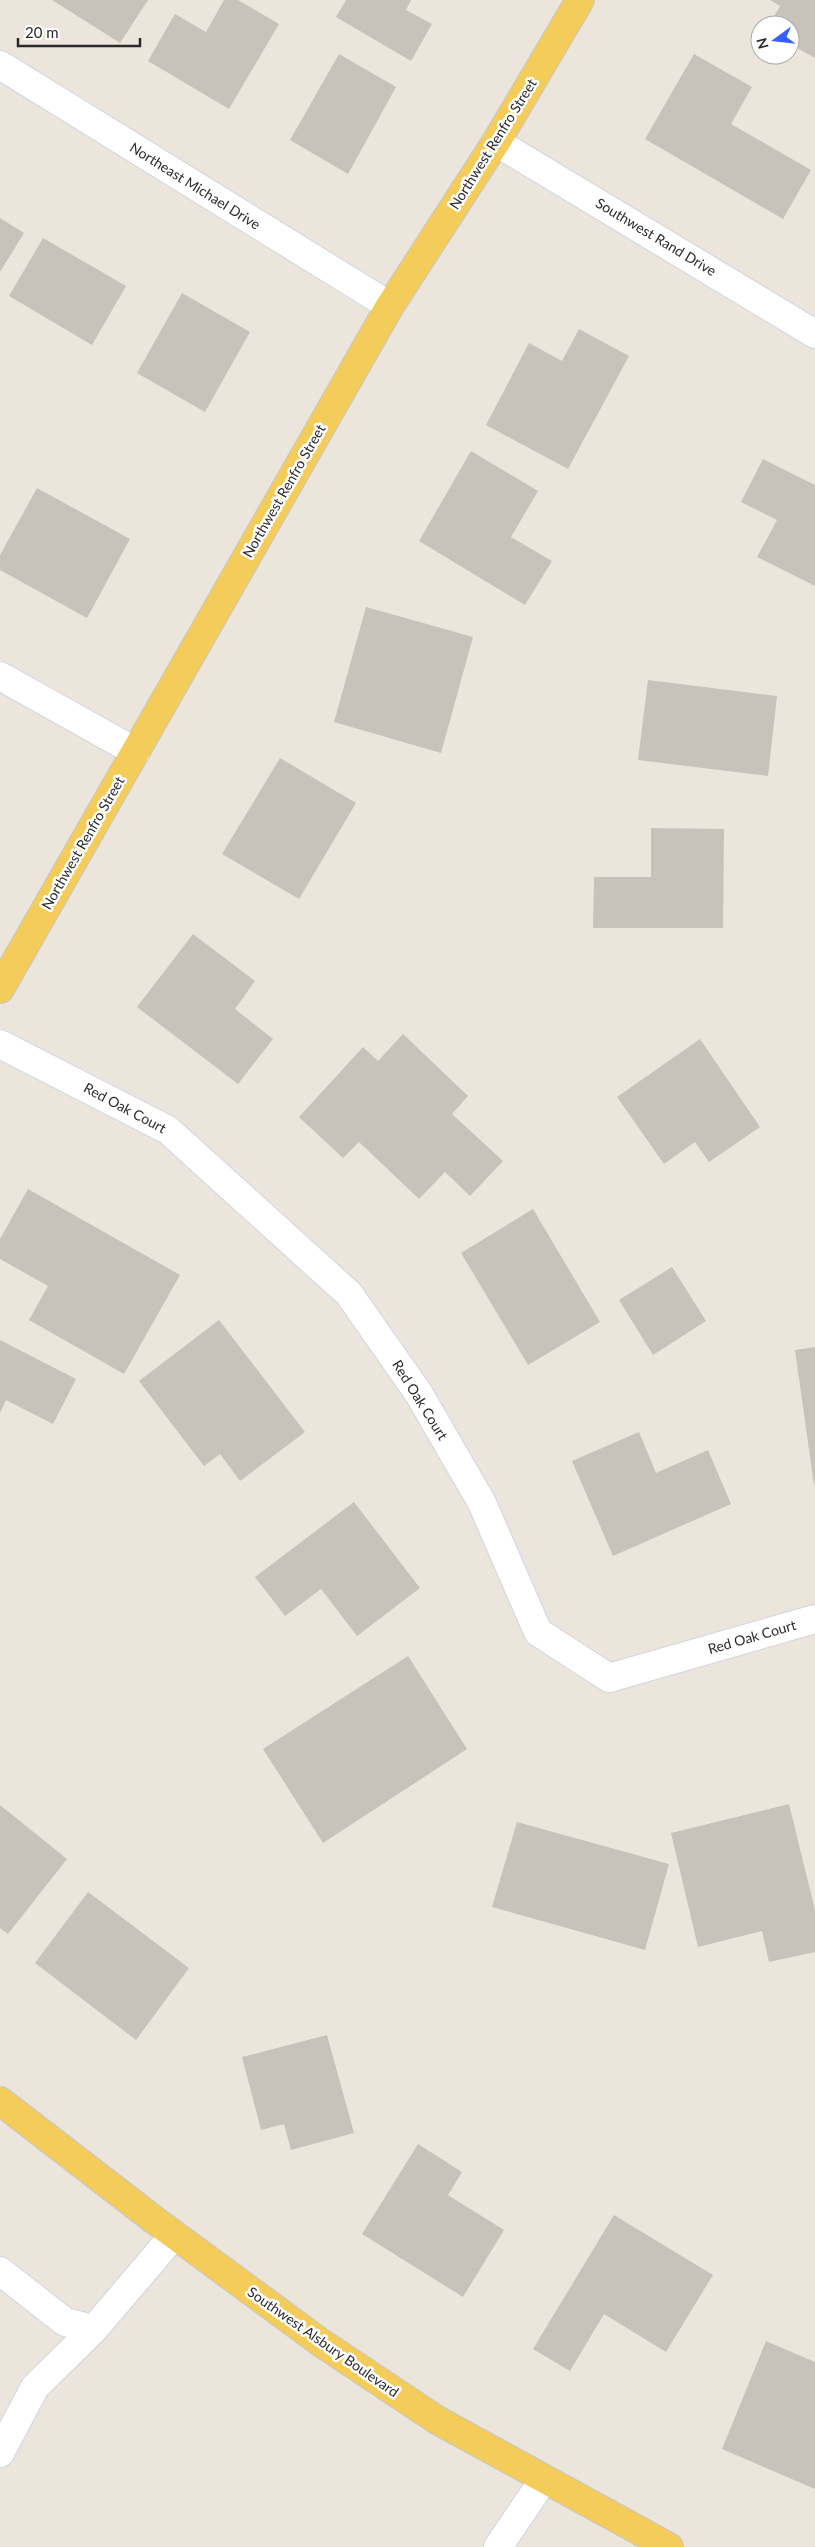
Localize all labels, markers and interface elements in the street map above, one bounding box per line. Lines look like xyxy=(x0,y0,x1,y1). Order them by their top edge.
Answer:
scale bar xyxy=(18,15,140,47)
north arrow xyxy=(750,15,800,65)
text: 20 m xyxy=(25,23,59,41)
text: N xyxy=(752,36,772,51)
street label: Northwest Renfro Street xyxy=(445,75,540,212)
street label: Northeast Michael Drive xyxy=(127,138,264,233)
street label: Southwest Rand Drive xyxy=(593,194,719,279)
street label: Northwest Renfro Street xyxy=(239,421,329,560)
street label: Northwest Renfro Street xyxy=(38,773,128,912)
street label: Red Oak Court xyxy=(81,1079,169,1136)
street label: Red Oak Court xyxy=(389,1357,452,1443)
street label: Red Oak Court xyxy=(706,1616,798,1657)
street label: Southwest Alsbury Boulevard xyxy=(244,2283,402,2400)

